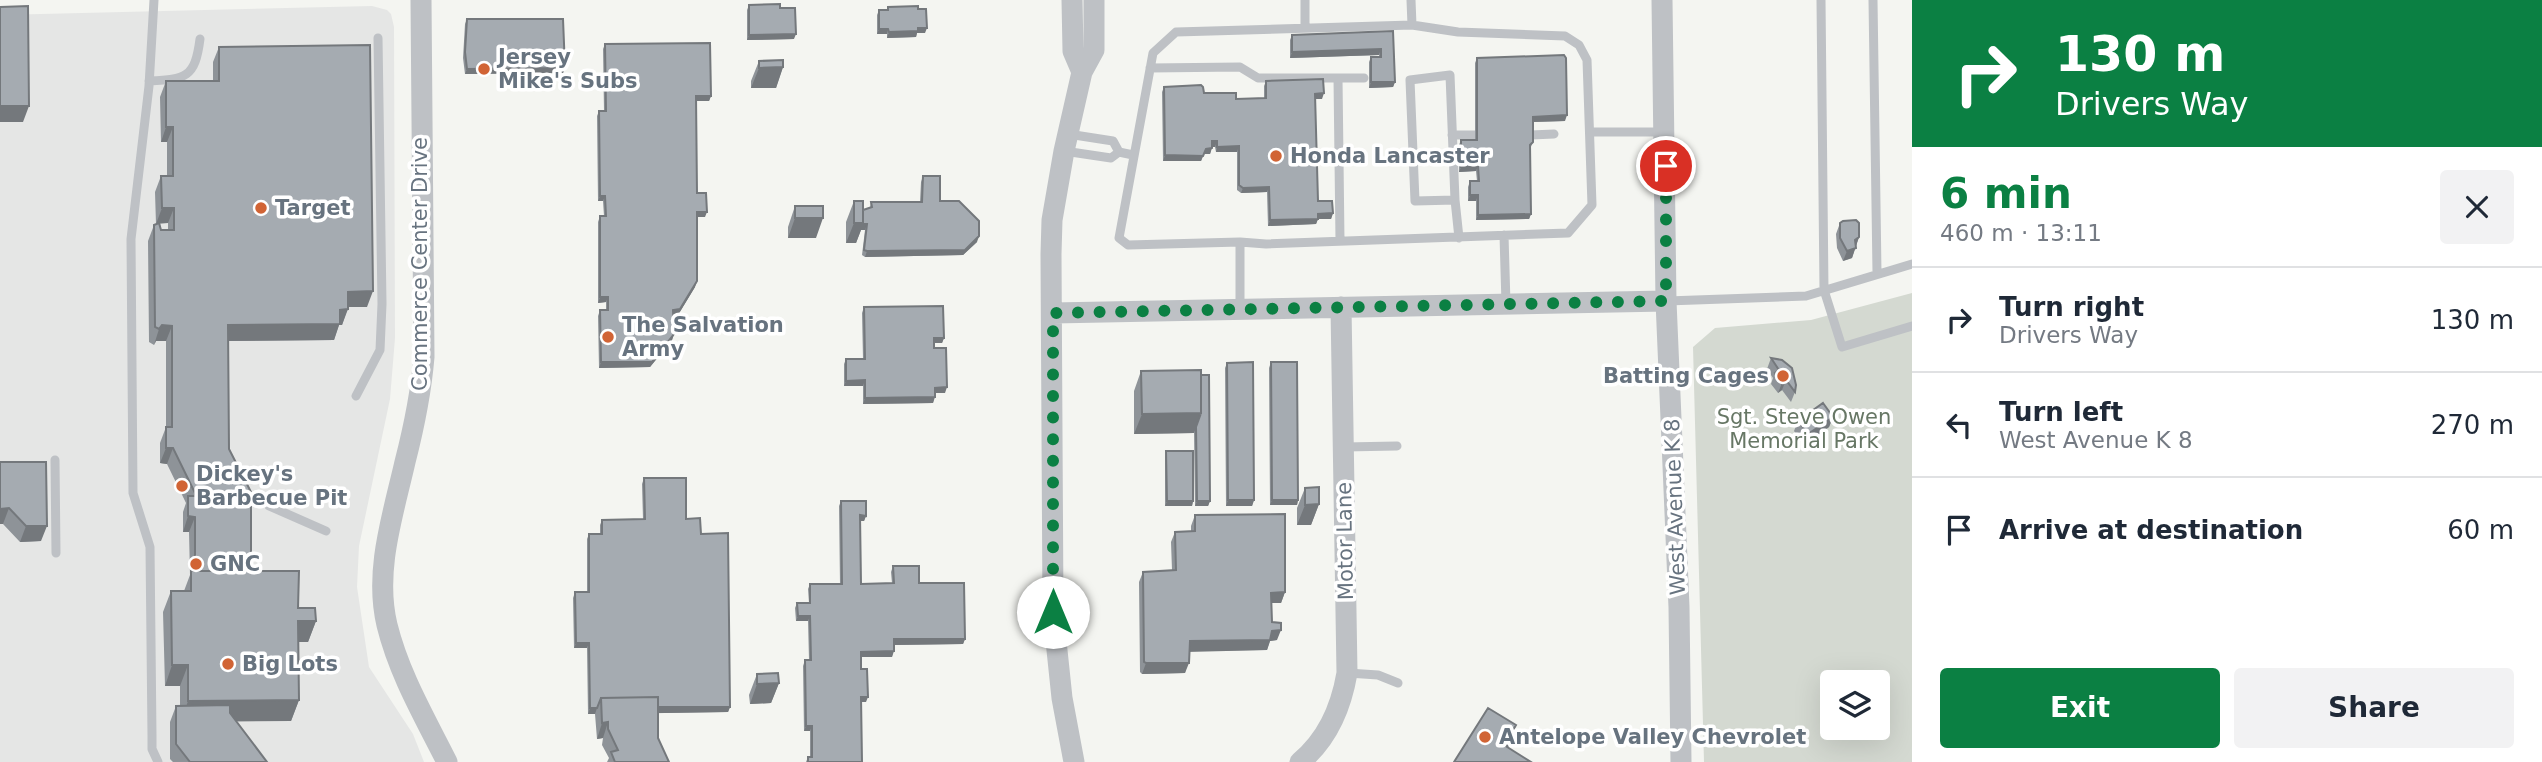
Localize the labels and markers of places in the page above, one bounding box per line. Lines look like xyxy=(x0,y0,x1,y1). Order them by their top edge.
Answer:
place label: Jersey Mike's Subs xyxy=(496,45,638,93)
marker: Jersey Mike's Subs xyxy=(476,61,492,77)
pin xyxy=(1636,136,1696,196)
place label: Honda Lancaster xyxy=(1290,144,1490,168)
marker: Honda Lancaster xyxy=(1268,148,1284,164)
place label: Target xyxy=(275,196,350,220)
marker: Target xyxy=(253,200,269,216)
place label: The Salvation Army xyxy=(622,313,784,361)
marker: The Salvation Army xyxy=(600,329,616,345)
place label: Batting Cages xyxy=(1603,364,1769,388)
marker: Batting Cages xyxy=(1775,368,1791,384)
place label: Dickey's Barbecue Pit xyxy=(196,462,347,510)
marker: Dickey's Barbecue Pit xyxy=(174,478,190,494)
place label: GNC xyxy=(210,552,260,576)
marker: GNC xyxy=(188,556,204,572)
place label: Big Lots xyxy=(242,652,338,676)
marker: Big Lots xyxy=(220,656,236,672)
place label: Antelope Valley Chevrolet xyxy=(1499,725,1806,749)
marker: Antelope Valley Chevrolet xyxy=(1477,729,1493,745)

